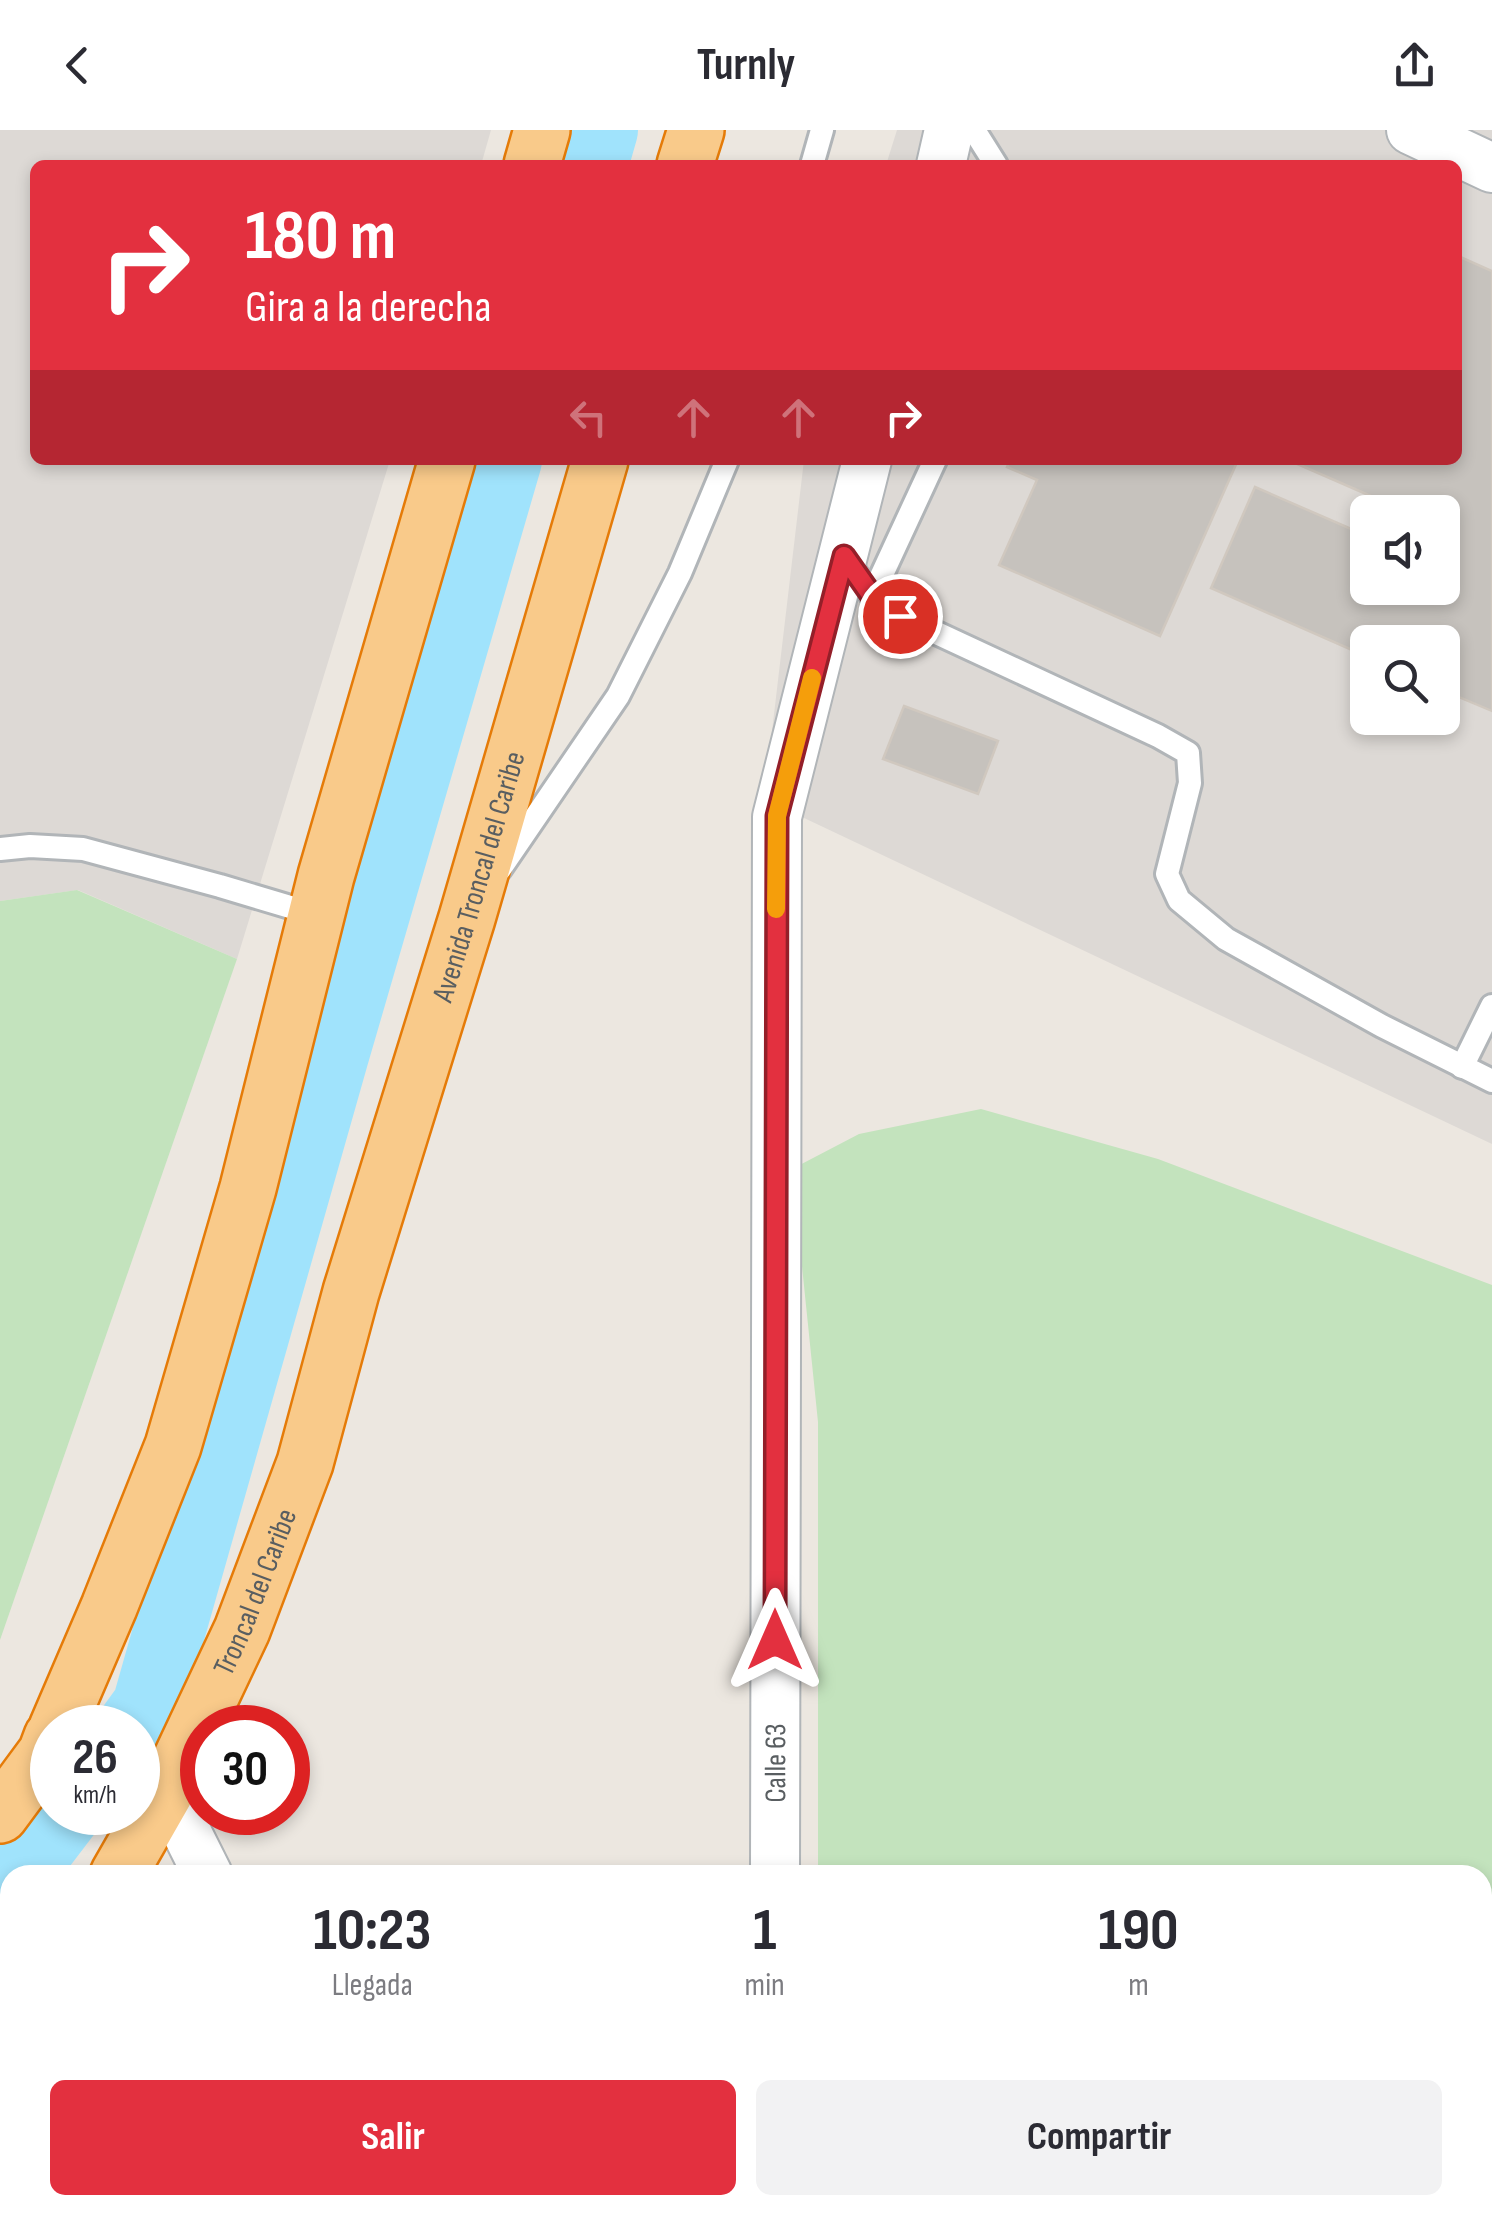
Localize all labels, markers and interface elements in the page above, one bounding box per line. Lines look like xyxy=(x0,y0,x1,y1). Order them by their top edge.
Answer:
icon: back xyxy=(50,38,105,93)
text: Turnly xyxy=(697,38,795,93)
icon: share xyxy=(1387,38,1442,93)
text: 180 m xyxy=(245,195,396,279)
icon: right xyxy=(80,200,210,330)
text: Gira a la derecha xyxy=(245,280,492,335)
icon: left xyxy=(561,390,616,445)
icon: ahead xyxy=(666,390,721,445)
icon: ahead xyxy=(771,390,826,445)
icon: right xyxy=(876,390,931,445)
map controls xyxy=(1350,495,1460,735)
button: sound xyxy=(1350,495,1460,605)
pin xyxy=(858,574,943,659)
icon: arrive xyxy=(873,589,928,644)
button: search xyxy=(1350,625,1460,735)
street label: Avenida Troncal del Caribe xyxy=(425,747,533,1007)
street label: Troncal del Caribe xyxy=(206,1504,305,1681)
position arrow xyxy=(723,1588,827,1692)
speed limit sign: 30 xyxy=(180,1705,310,1835)
street label: Calle 63 xyxy=(758,1723,794,1803)
text: 26 xyxy=(72,1728,118,1788)
text: km/h xyxy=(73,1780,117,1811)
text: 10:23 xyxy=(313,1895,431,1967)
text: 1 xyxy=(753,1895,776,1967)
text: 190 xyxy=(1098,1895,1179,1967)
text: Llegada xyxy=(332,1966,413,2005)
text: min xyxy=(745,1966,785,2005)
text: m xyxy=(1128,1966,1149,2005)
button: Salir xyxy=(50,2080,736,2195)
button: Compartir xyxy=(756,2080,1442,2195)

